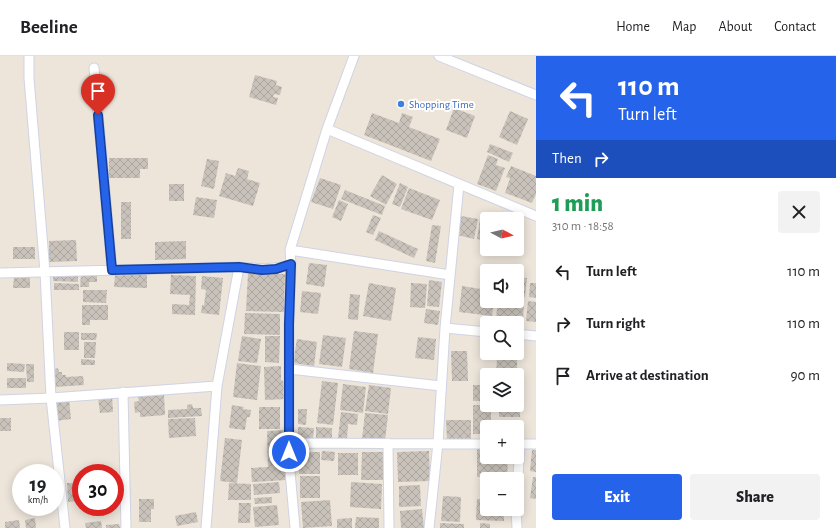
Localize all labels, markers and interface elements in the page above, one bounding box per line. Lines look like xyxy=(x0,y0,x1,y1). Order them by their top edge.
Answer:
text: Beeline xyxy=(20,18,78,37)
text: Home xyxy=(616,20,650,34)
text: Map xyxy=(672,20,696,34)
text: About xyxy=(718,20,752,34)
text: Contact xyxy=(774,20,816,34)
icon: left xyxy=(552,72,604,124)
text: 110 m xyxy=(618,73,680,101)
pin xyxy=(81,74,115,115)
icon: arrive xyxy=(87,80,109,102)
marker: Shopping Time xyxy=(396,99,406,109)
place label: Shopping Time xyxy=(409,99,474,110)
text: Turn left xyxy=(618,106,677,124)
icon: right xyxy=(590,148,612,170)
text: Then xyxy=(552,151,582,166)
button: close xyxy=(778,191,820,233)
text: 1 min xyxy=(552,192,603,216)
north arrow xyxy=(480,212,524,256)
map controls xyxy=(480,212,524,516)
text: 310 m · 18:58 xyxy=(552,220,614,233)
icon: left xyxy=(552,261,574,283)
button: sound xyxy=(480,264,524,308)
text: Turn left xyxy=(586,264,637,279)
text: 110 m xyxy=(787,264,820,279)
icon: right xyxy=(552,313,574,335)
button: search xyxy=(480,316,524,360)
text: Turn right xyxy=(586,316,645,331)
text: 110 m xyxy=(787,316,820,331)
icon: arrive xyxy=(552,365,574,387)
button: layers xyxy=(480,368,524,412)
text: Arrive at destination xyxy=(586,368,709,383)
text: 90 m xyxy=(791,368,820,383)
button: + xyxy=(480,420,524,464)
position arrow xyxy=(268,431,310,473)
speed limit sign: 30 xyxy=(72,464,124,516)
button: − xyxy=(480,472,524,516)
button: Exit xyxy=(552,474,682,520)
button: Share xyxy=(690,474,820,520)
text: 19 xyxy=(30,475,46,495)
text: km/h xyxy=(28,495,48,505)

